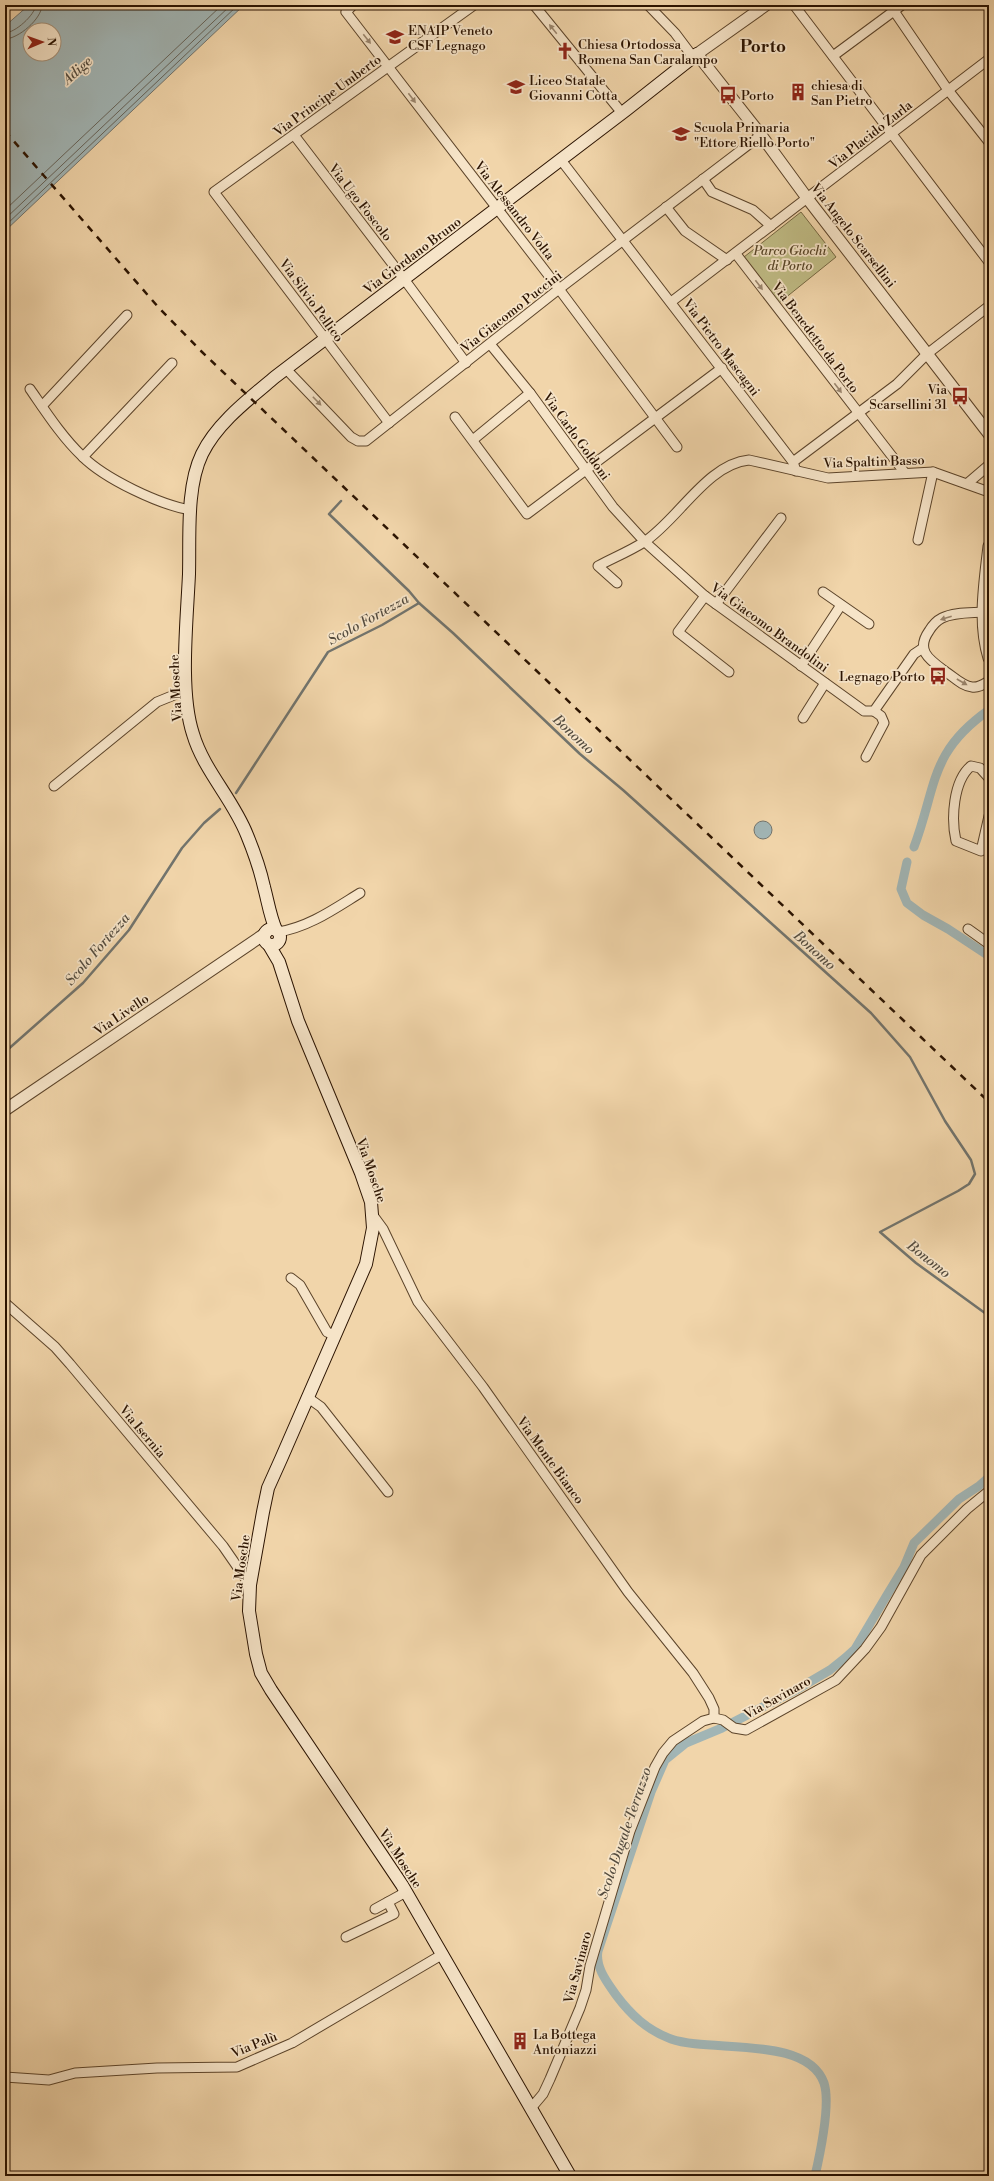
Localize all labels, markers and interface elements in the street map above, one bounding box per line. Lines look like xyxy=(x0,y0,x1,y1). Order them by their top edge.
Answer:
north arrow xyxy=(22,22,62,62)
place label: ENAIP Veneto CSF Legnago xyxy=(408,23,493,54)
one-way arrow xyxy=(549,23,558,34)
school or university icon: ENAIP Veneto CSF Legnago xyxy=(385,27,405,47)
one-way arrow xyxy=(363,34,371,45)
district label: Porto xyxy=(740,36,786,58)
text: N xyxy=(44,37,58,47)
place label: Chiesa Ortodossa Romena San Caralampo xyxy=(578,37,718,68)
church icon: Chiesa Ortodossa Romena San Caralampo xyxy=(555,41,575,61)
street label: Via Principe Umberto xyxy=(270,51,384,141)
water label: Adige xyxy=(58,52,97,90)
place label: Liceo Statale Giovanni Cotta xyxy=(529,73,618,104)
school or university icon: Liceo Statale Giovanni Cotta xyxy=(506,77,526,97)
place label: chiesa di San Pietro xyxy=(811,78,873,109)
building icon: chiesa di San Pietro xyxy=(788,82,808,102)
bus stop icon: Porto xyxy=(718,85,738,105)
place label: Porto xyxy=(741,88,774,104)
one-way arrow xyxy=(408,92,416,103)
street label: Via Placido Zurla xyxy=(825,97,916,173)
place label: Scuola Primaria "Ettore Riello Porto" xyxy=(694,120,815,151)
school or university icon: Scuola Primaria "Ettore Riello Porto" xyxy=(671,124,691,144)
street label: Via Alessandro Volta xyxy=(470,157,558,263)
street label: Via Ugo Foscolo xyxy=(324,160,395,245)
street label: Via Angelo Scarsellini xyxy=(807,179,899,291)
street label: Via Giordano Bruno xyxy=(360,214,465,298)
park label: Parco Giochi di Porto xyxy=(752,243,828,274)
street label: Via Silvio Pellico xyxy=(275,255,347,345)
street label: Via Giacomo Puccini xyxy=(457,267,565,357)
street label: Via Benedetto da Porto xyxy=(768,278,862,396)
one-way arrow xyxy=(755,279,764,290)
street label: Via Pietro Mascagni xyxy=(679,295,763,399)
one-way arrow xyxy=(834,382,843,393)
place label: Via Scarsellini 31 xyxy=(869,382,947,413)
bus stop icon: Via Scarsellini 31 xyxy=(950,386,970,406)
street label: Via Carlo Goldoni xyxy=(538,389,613,483)
one-way arrow xyxy=(312,396,322,406)
street label: Via Spaltin Basso xyxy=(822,452,925,472)
street label: Via Giacomo Brandolini xyxy=(707,579,831,676)
water label: Scolo Fortezza xyxy=(325,590,412,650)
one-way arrow xyxy=(939,615,951,621)
street label: Via Mosche xyxy=(166,653,186,723)
bus stop icon: Legnago Porto xyxy=(928,666,948,686)
place label: Legnago Porto xyxy=(839,669,925,685)
one-way arrow xyxy=(956,679,968,686)
water label: Bonomo xyxy=(548,710,598,759)
water label: Scolo Fortezza xyxy=(61,910,134,990)
water label: Bonomo xyxy=(789,926,839,974)
street label: Via Livello xyxy=(90,991,152,1040)
street label: Via Mosche xyxy=(352,1135,390,1205)
water label: Bonomo xyxy=(902,1236,954,1282)
street label: Via Isernia xyxy=(115,1401,169,1462)
street label: Via Monte Bianco xyxy=(513,1413,587,1507)
street label: Via Mosche xyxy=(228,1533,254,1604)
street label: Via Savinaro xyxy=(740,1673,814,1723)
water label: Scolo Dugale Terrazzo xyxy=(594,1765,656,1902)
street label: Via Mosche xyxy=(375,1825,425,1892)
street label: Via Savinaro xyxy=(560,1929,595,2006)
place label: La Bottega Antoniazzi xyxy=(532,2027,597,2058)
street label: Via Palù xyxy=(228,2028,280,2062)
building icon: La Bottega Antoniazzi xyxy=(510,2031,530,2051)

